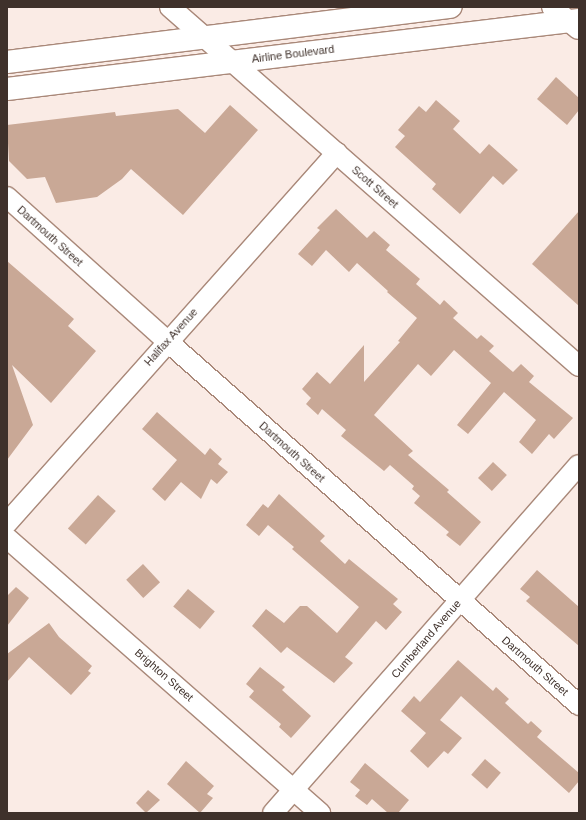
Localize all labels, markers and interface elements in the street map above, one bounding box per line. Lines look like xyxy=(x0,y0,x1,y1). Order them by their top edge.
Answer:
street label: Airline Boulevard xyxy=(251,42,335,66)
street label: Scott Street xyxy=(349,163,401,211)
street label: Dartmouth Street xyxy=(14,203,86,269)
street label: Halifax Avenue xyxy=(141,305,201,369)
street label: Dartmouth Street xyxy=(256,419,328,485)
street label: Cumberland Avenue xyxy=(388,597,464,681)
street label: Dartmouth Street xyxy=(499,634,571,698)
street label: Brighton Street xyxy=(132,646,196,704)

